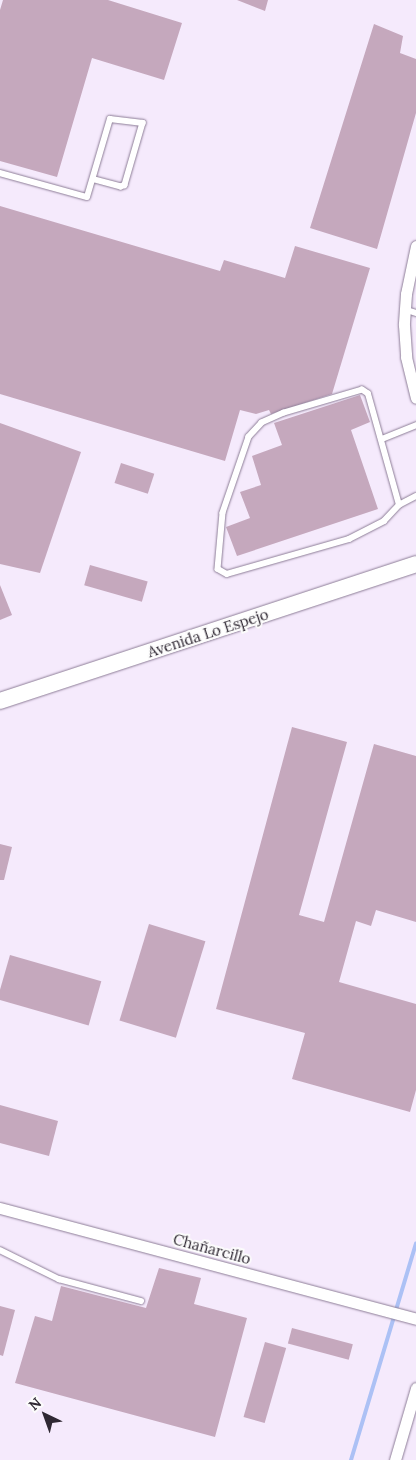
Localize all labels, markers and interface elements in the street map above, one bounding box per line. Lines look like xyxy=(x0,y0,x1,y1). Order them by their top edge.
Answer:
street label: Avenida Lo Espejo xyxy=(145,605,271,661)
street label: Chañarcillo xyxy=(171,1230,253,1268)
north arrow xyxy=(20,1390,70,1440)
text: N xyxy=(25,1394,45,1414)

